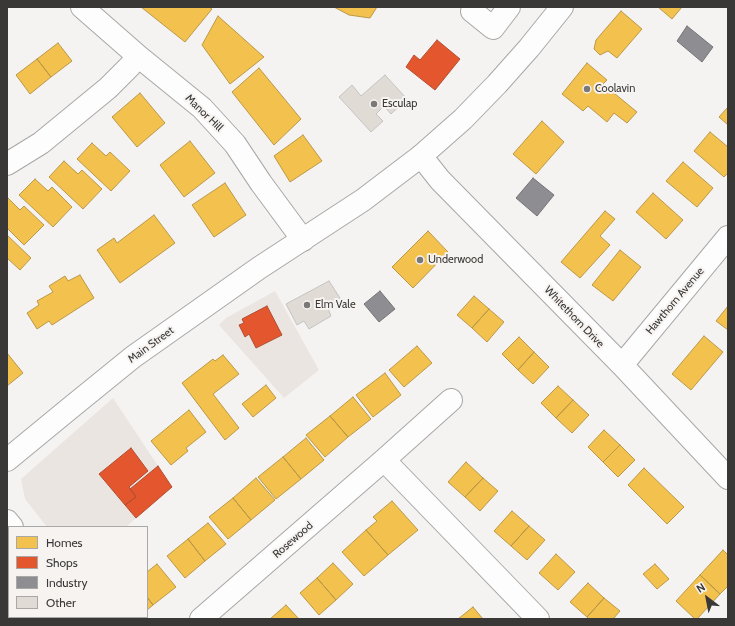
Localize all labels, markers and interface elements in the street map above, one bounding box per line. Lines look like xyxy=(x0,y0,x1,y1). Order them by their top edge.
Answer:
place label: Coolavin xyxy=(595,82,635,96)
marker: Coolavin xyxy=(582,84,592,94)
street label: Manor Hill xyxy=(182,92,226,134)
place label: Esculap xyxy=(382,97,417,111)
marker: Esculap xyxy=(369,99,379,109)
place label: Underwood xyxy=(428,253,483,267)
marker: Underwood xyxy=(415,255,425,265)
street label: Hawthorn Avenue xyxy=(643,265,707,337)
street label: Whitethorn Drive xyxy=(541,283,607,351)
place label: Elm Vale xyxy=(315,298,356,312)
marker: Elm Vale xyxy=(302,300,312,310)
street label: Main Street xyxy=(126,324,176,366)
street label: Rosewood xyxy=(270,519,316,561)
legend xyxy=(8,526,148,618)
text: Homes xyxy=(46,535,83,550)
text: Shops xyxy=(46,555,78,570)
text: Industry xyxy=(46,575,87,590)
north arrow xyxy=(687,578,727,618)
text: N xyxy=(694,580,708,596)
text: Other xyxy=(46,595,76,610)

